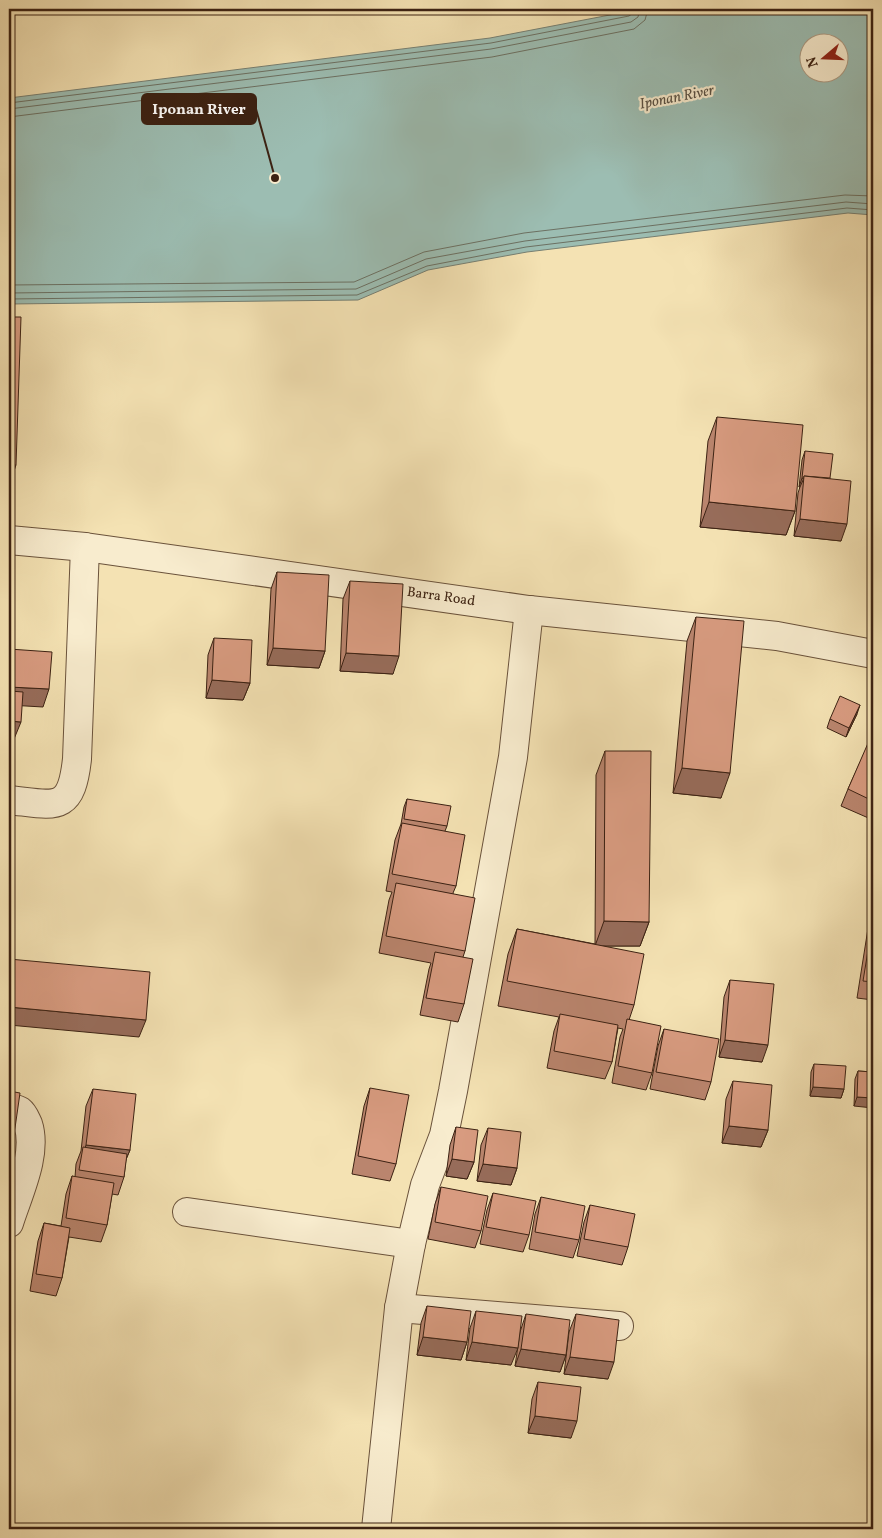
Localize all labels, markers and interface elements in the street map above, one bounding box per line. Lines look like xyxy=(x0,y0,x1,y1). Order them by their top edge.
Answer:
north arrow xyxy=(800,32,850,82)
text: N xyxy=(802,54,824,70)
water label: Iponan River xyxy=(638,80,716,116)
callout: Iponan River xyxy=(142,94,256,124)
text: Iponan River xyxy=(152,100,246,121)
street label: Barra Road xyxy=(406,583,476,611)

